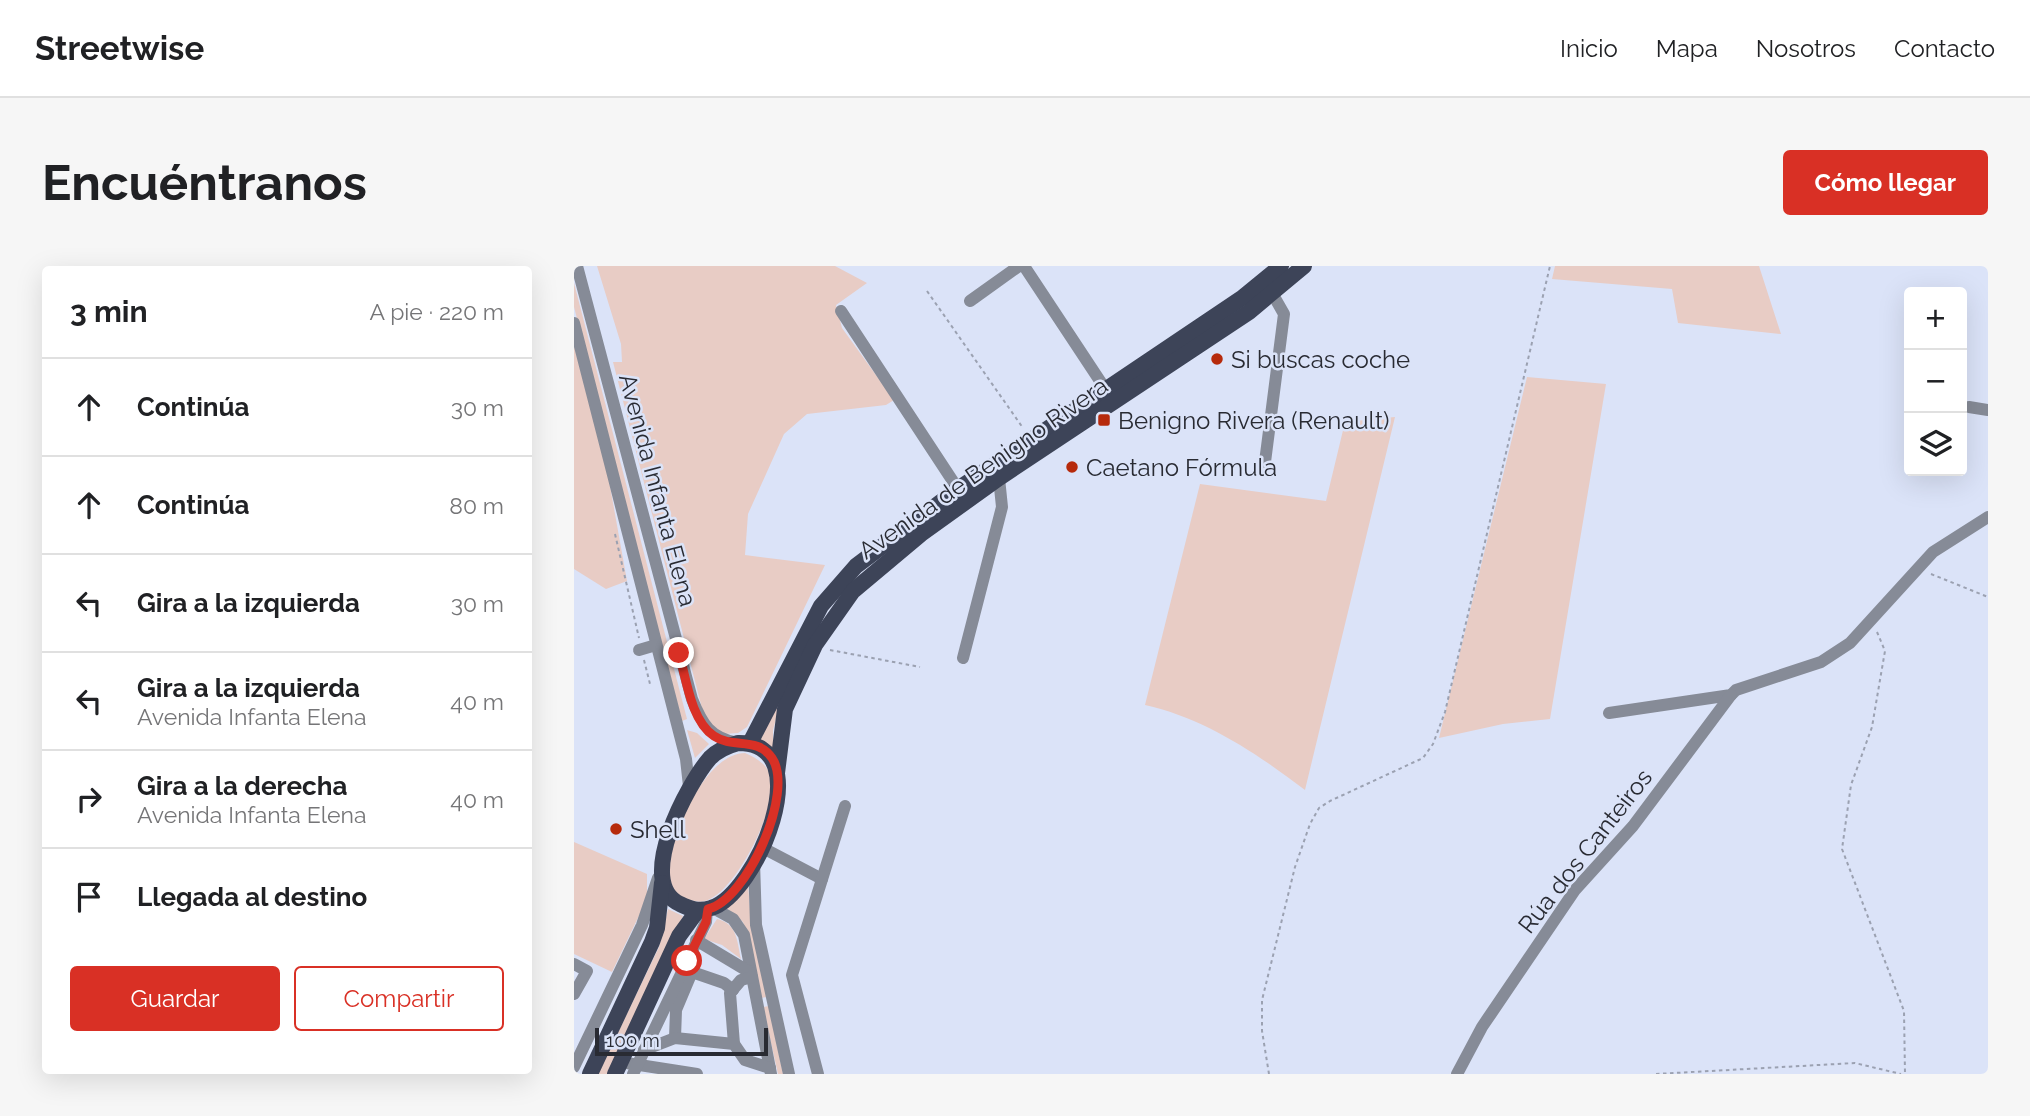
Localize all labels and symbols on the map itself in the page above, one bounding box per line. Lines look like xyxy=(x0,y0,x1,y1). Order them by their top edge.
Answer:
place label: Si buscas coche xyxy=(1231,345,1410,374)
marker: Si buscas coche xyxy=(1209,351,1225,367)
street label: Avenida Infanta Elena xyxy=(613,371,703,609)
street label: Avenida de Benigno Rivera xyxy=(853,371,1113,565)
place label: Benigno Rivera (Renault) xyxy=(1118,406,1389,435)
marker: Benigno Rivera (Renault) xyxy=(1096,412,1112,428)
place label: Caetano Fórmula xyxy=(1086,453,1277,482)
marker: Caetano Fórmula xyxy=(1064,459,1080,475)
route end xyxy=(663,637,694,668)
street label: Rúa dos Canteiros xyxy=(1512,763,1658,939)
place label: Shell xyxy=(630,815,686,844)
marker: Shell xyxy=(608,821,624,837)
route start xyxy=(671,945,702,976)
scale bar xyxy=(595,1025,768,1057)

